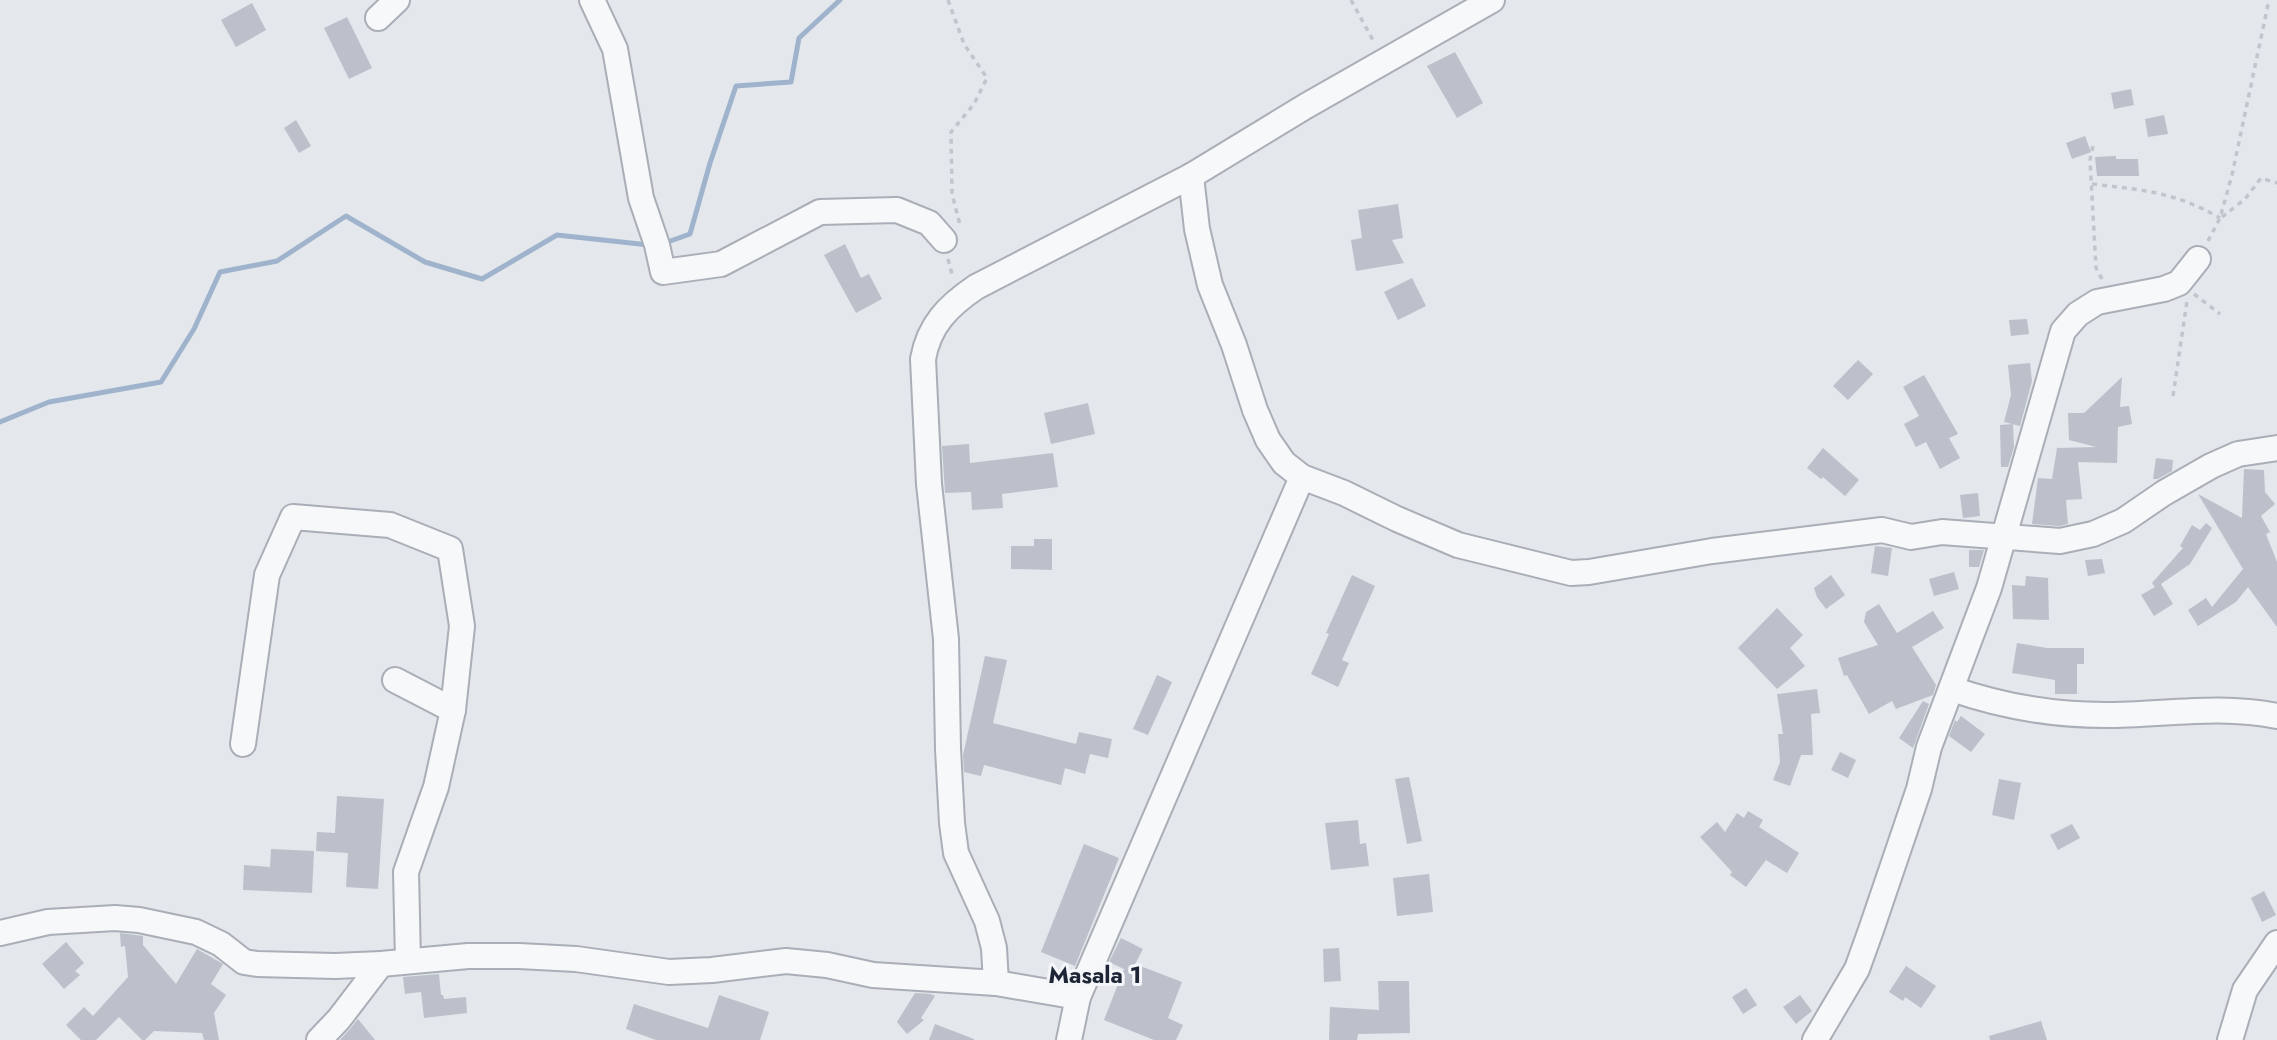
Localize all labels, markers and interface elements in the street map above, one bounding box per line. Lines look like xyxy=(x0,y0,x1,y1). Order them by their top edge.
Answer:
district label: Masala 1 xyxy=(1049,958,1142,992)

